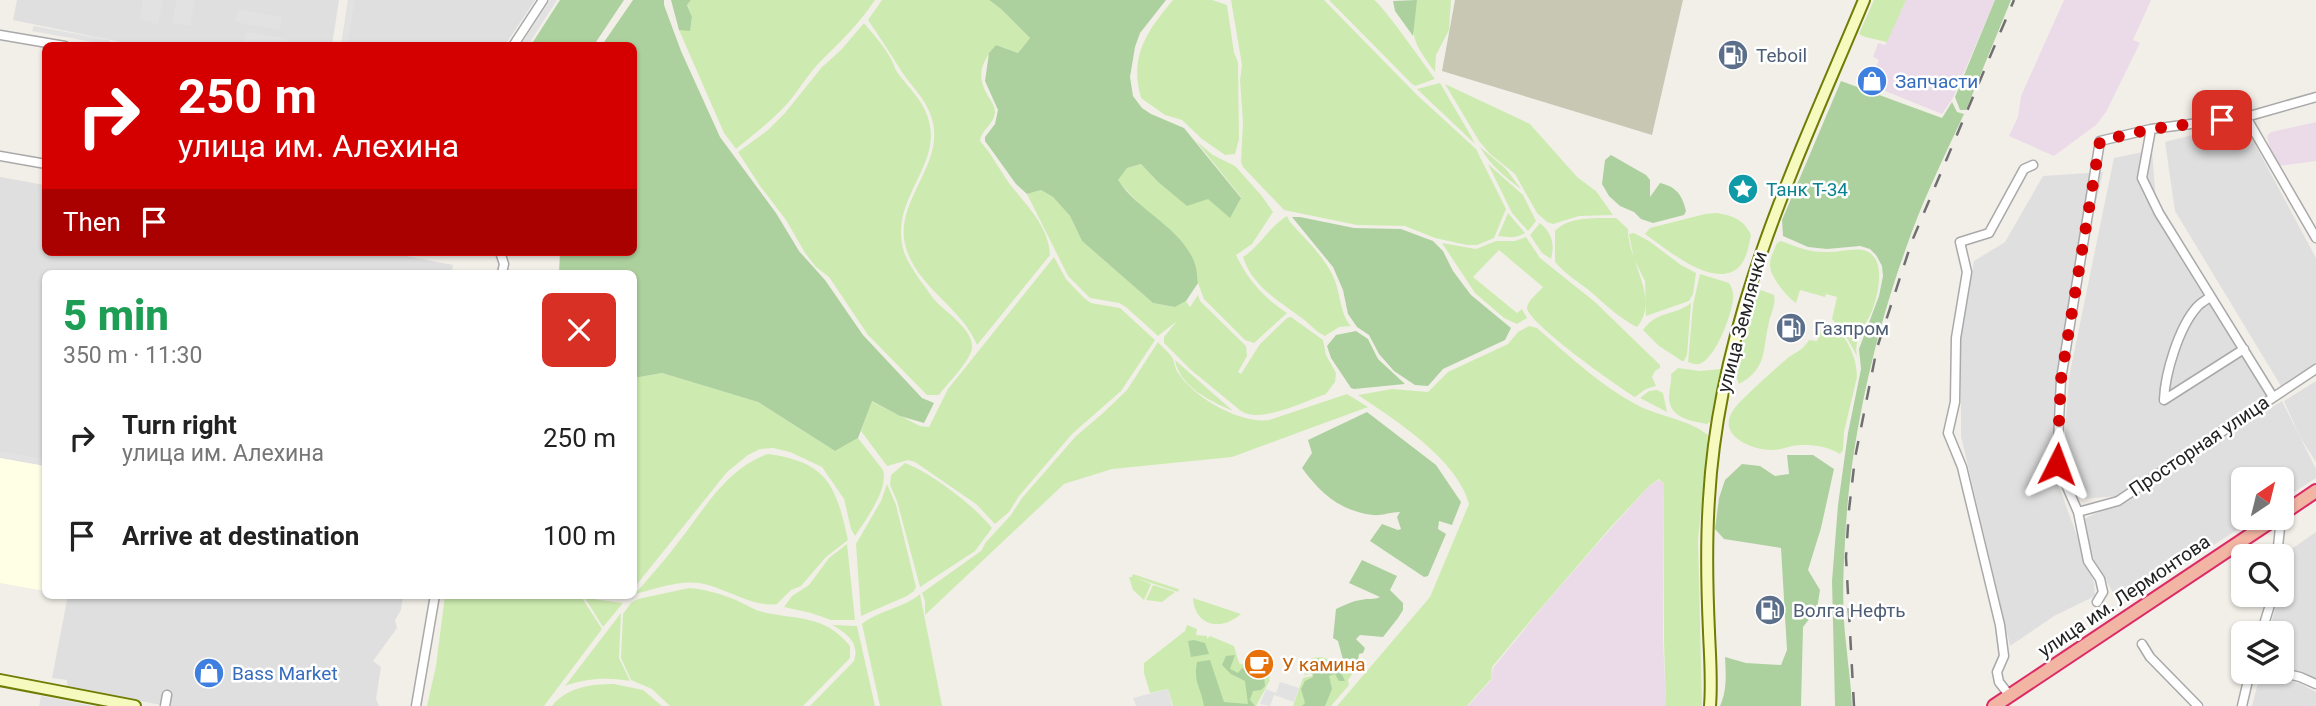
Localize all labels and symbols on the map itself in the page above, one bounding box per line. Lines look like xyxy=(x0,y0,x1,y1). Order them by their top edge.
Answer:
fuel station icon: Teboil xyxy=(1716,38,1750,72)
place label: Teboil xyxy=(1756,44,1807,67)
shop icon: Запчасти xyxy=(1855,64,1889,98)
place label: Запчасти xyxy=(1895,70,1978,93)
pin xyxy=(2192,90,2252,150)
place icon: Танк Т-34 xyxy=(1726,172,1760,206)
place label: Танк Т-34 xyxy=(1766,178,1848,201)
street label: улица Землячки xyxy=(1712,249,1772,395)
fuel station icon: Газпром xyxy=(1774,311,1808,345)
place label: Газпром xyxy=(1814,317,1889,340)
street label: Просторная улица xyxy=(2125,391,2273,501)
position arrow xyxy=(2020,427,2094,501)
north arrow xyxy=(2231,467,2294,530)
street label: улица им. Лермонтова xyxy=(2034,530,2214,662)
fuel station icon: Волга Нефть xyxy=(1753,593,1787,627)
place label: Волга Нефть xyxy=(1793,599,1906,622)
cafe icon: У камина xyxy=(1242,647,1276,681)
place label: У камина xyxy=(1282,653,1366,676)
shop icon: Bass Market xyxy=(192,656,226,690)
place label: Bass Market xyxy=(232,662,338,685)

